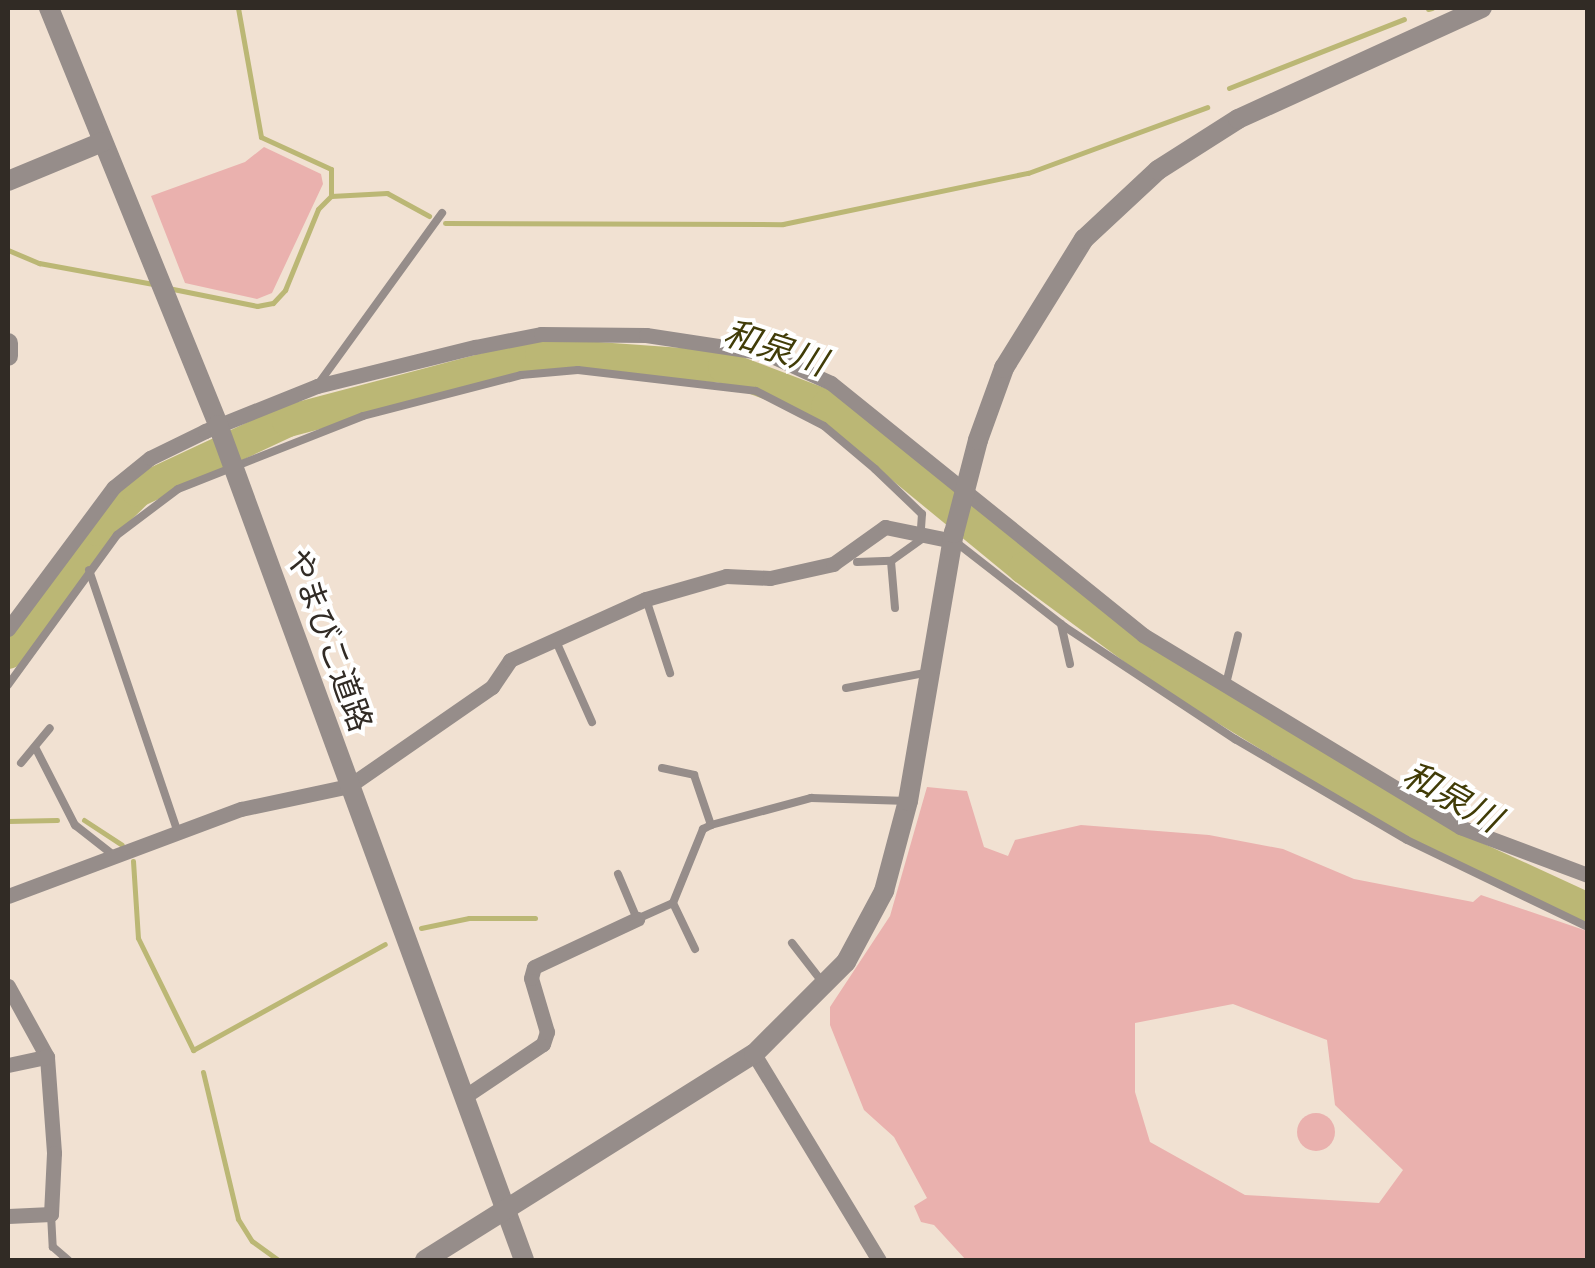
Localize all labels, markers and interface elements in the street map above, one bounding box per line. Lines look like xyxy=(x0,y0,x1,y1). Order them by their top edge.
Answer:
water label: 和泉川 xyxy=(719,312,831,384)
street label: やまびこ道路 xyxy=(278,543,380,737)
water label: 和泉川 xyxy=(1396,753,1508,841)

